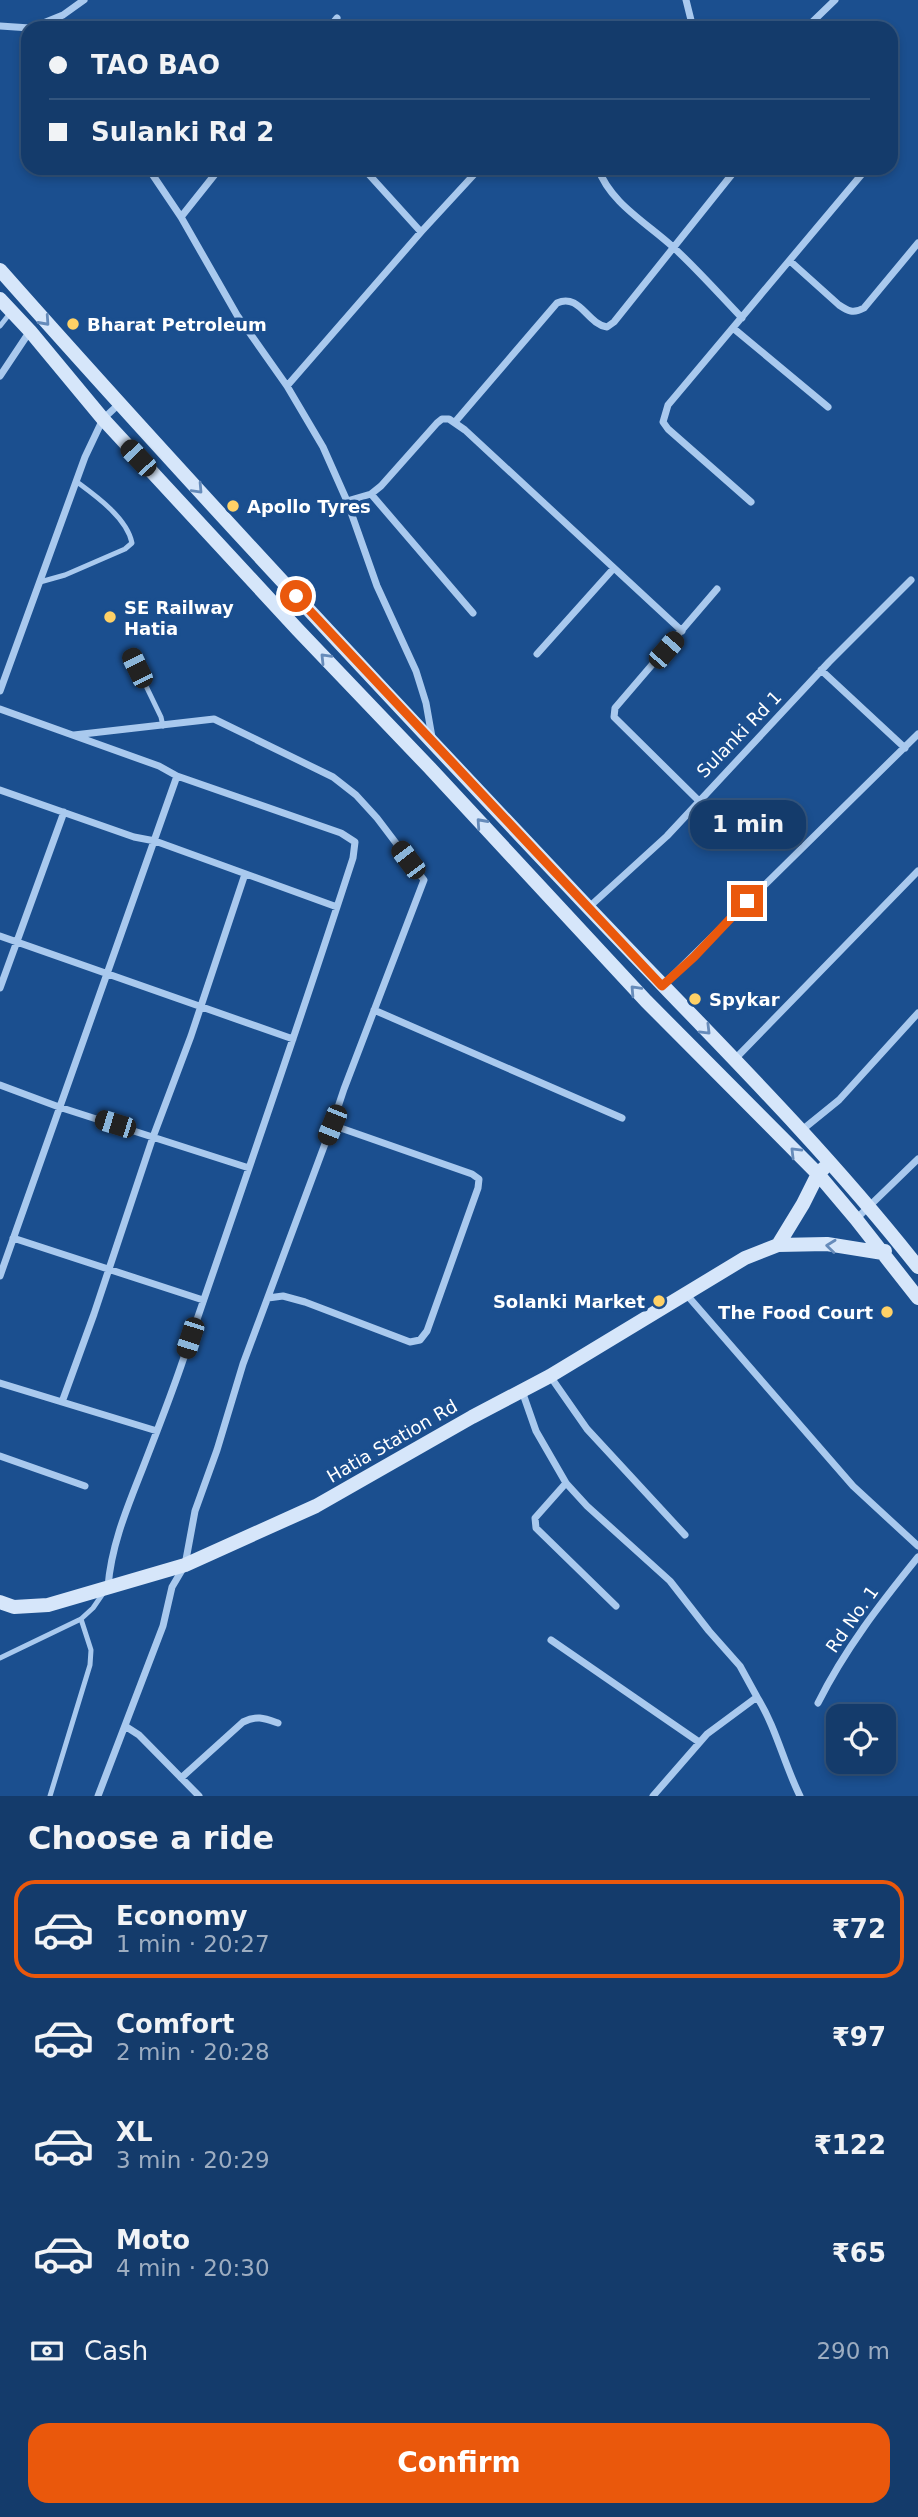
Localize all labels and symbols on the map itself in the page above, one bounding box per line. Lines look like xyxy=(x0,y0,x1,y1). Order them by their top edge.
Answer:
one-way arrow xyxy=(37,312,49,325)
place label: Bharat Petroleum xyxy=(87,314,267,335)
marker: Bharat Petroleum xyxy=(65,316,81,332)
car xyxy=(116,435,161,481)
one-way arrow xyxy=(190,481,202,494)
place label: Apollo Tyres xyxy=(247,496,371,517)
marker: Apollo Tyres xyxy=(225,498,241,514)
route start xyxy=(280,580,312,612)
place label: SE Railway Hatia xyxy=(124,597,234,639)
marker: SE Railway Hatia xyxy=(102,609,118,625)
car xyxy=(645,627,688,673)
car xyxy=(119,645,156,691)
one-way arrow xyxy=(320,653,333,666)
street label: Sulanki Rd 1 xyxy=(692,686,786,782)
callout: 1 min xyxy=(689,800,805,848)
one-way arrow xyxy=(476,819,489,832)
car xyxy=(387,837,430,883)
route end xyxy=(731,885,763,917)
one-way arrow xyxy=(631,985,644,998)
place label: Spykar xyxy=(709,989,780,1010)
marker: Spykar xyxy=(687,991,703,1007)
one-way arrow xyxy=(698,1022,710,1034)
car xyxy=(315,1102,350,1148)
car xyxy=(92,1108,139,1140)
one-way arrow xyxy=(791,1147,804,1160)
one-way arrow xyxy=(825,1238,836,1253)
place label: Solanki Market xyxy=(493,1291,645,1312)
marker: Solanki Market xyxy=(651,1293,667,1309)
place label: The Food Court xyxy=(718,1302,873,1323)
marker: The Food Court xyxy=(879,1304,895,1320)
car xyxy=(174,1315,207,1361)
street label: Hatia Station Rd xyxy=(323,1395,461,1487)
street label: Rd No. 1 xyxy=(821,1582,883,1656)

